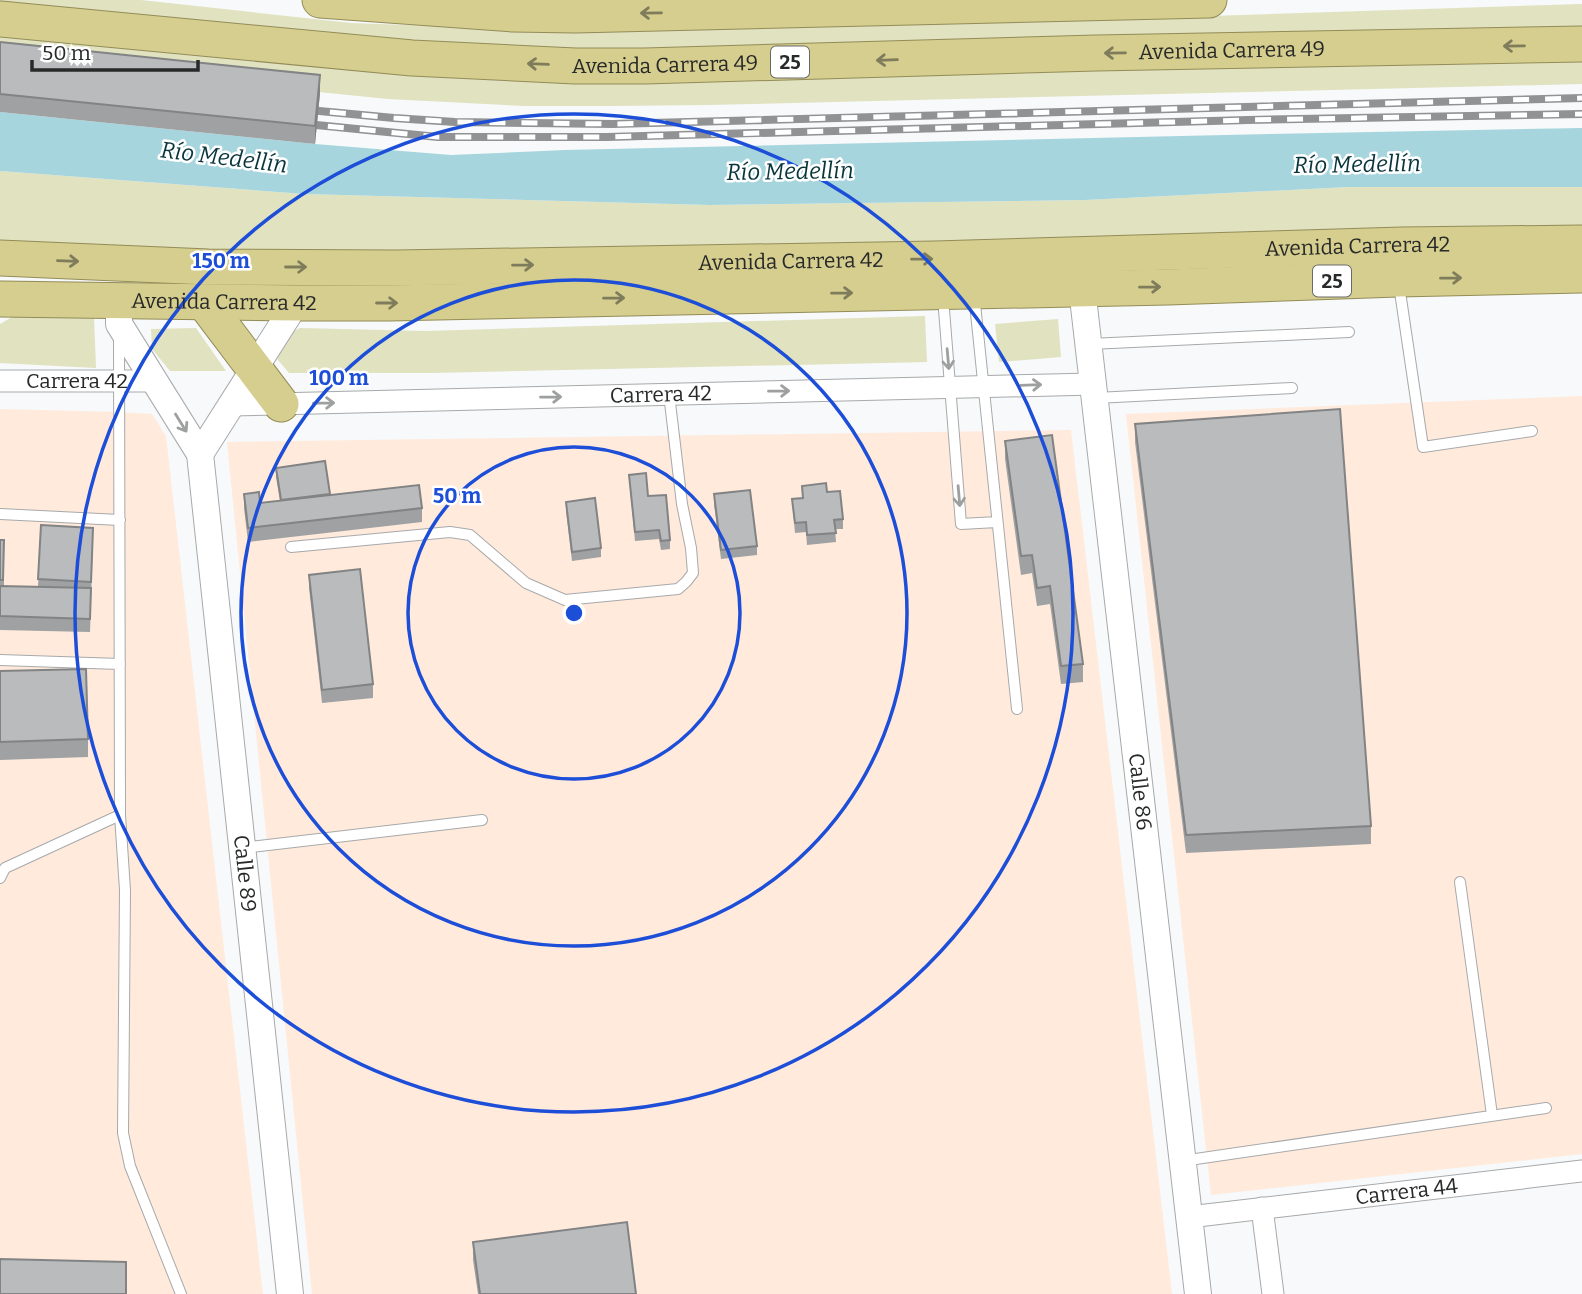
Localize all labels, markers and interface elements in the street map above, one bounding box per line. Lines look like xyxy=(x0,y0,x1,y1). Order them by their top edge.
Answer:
one-way arrow xyxy=(640,6,663,20)
scale bar xyxy=(32,28,198,72)
street label: Avenida Carrera 49 xyxy=(1138,36,1325,65)
one-way arrow xyxy=(1503,39,1526,52)
text: 50 m xyxy=(42,40,91,66)
road number: 25 xyxy=(771,46,809,78)
one-way arrow xyxy=(1104,46,1127,60)
street label: Avenida Carrera 49 xyxy=(572,50,758,79)
one-way arrow xyxy=(876,53,899,66)
one-way arrow xyxy=(527,57,549,70)
water label: Río Medellín xyxy=(159,135,289,179)
water label: Río Medellín xyxy=(1293,149,1421,179)
water label: Río Medellín xyxy=(726,156,854,186)
street label: Avenida Carrera 42 xyxy=(1264,231,1450,262)
street label: Avenida Carrera 42 xyxy=(698,247,884,276)
text: 150 m xyxy=(192,248,250,274)
one-way arrow xyxy=(910,252,933,266)
one-way arrow xyxy=(56,255,79,268)
one-way arrow xyxy=(511,259,534,272)
one-way arrow xyxy=(284,260,307,274)
road number: 25 xyxy=(1313,266,1351,296)
one-way arrow xyxy=(1439,271,1462,284)
one-way arrow xyxy=(1138,280,1161,294)
one-way arrow xyxy=(830,287,853,300)
street label: Avenida Carrera 42 xyxy=(131,288,317,316)
one-way arrow xyxy=(602,292,625,305)
one-way arrow xyxy=(375,296,398,310)
one-way arrow xyxy=(942,348,955,370)
text: 100 m xyxy=(309,365,369,391)
street label: Carrera 42 xyxy=(26,368,128,394)
one-way arrow xyxy=(1019,379,1042,392)
street label: Carrera 42 xyxy=(610,380,712,409)
one-way arrow xyxy=(767,385,790,398)
one-way arrow xyxy=(540,390,563,404)
one-way arrow xyxy=(312,396,335,410)
one-way arrow xyxy=(175,413,189,433)
text: 50 m xyxy=(433,483,481,509)
one-way arrow xyxy=(953,484,966,507)
centre of rings xyxy=(562,601,586,625)
street label: Calle 86 xyxy=(1123,752,1157,832)
street label: Calle 89 xyxy=(228,834,262,913)
street label: Carrera 44 xyxy=(1354,1173,1459,1210)

